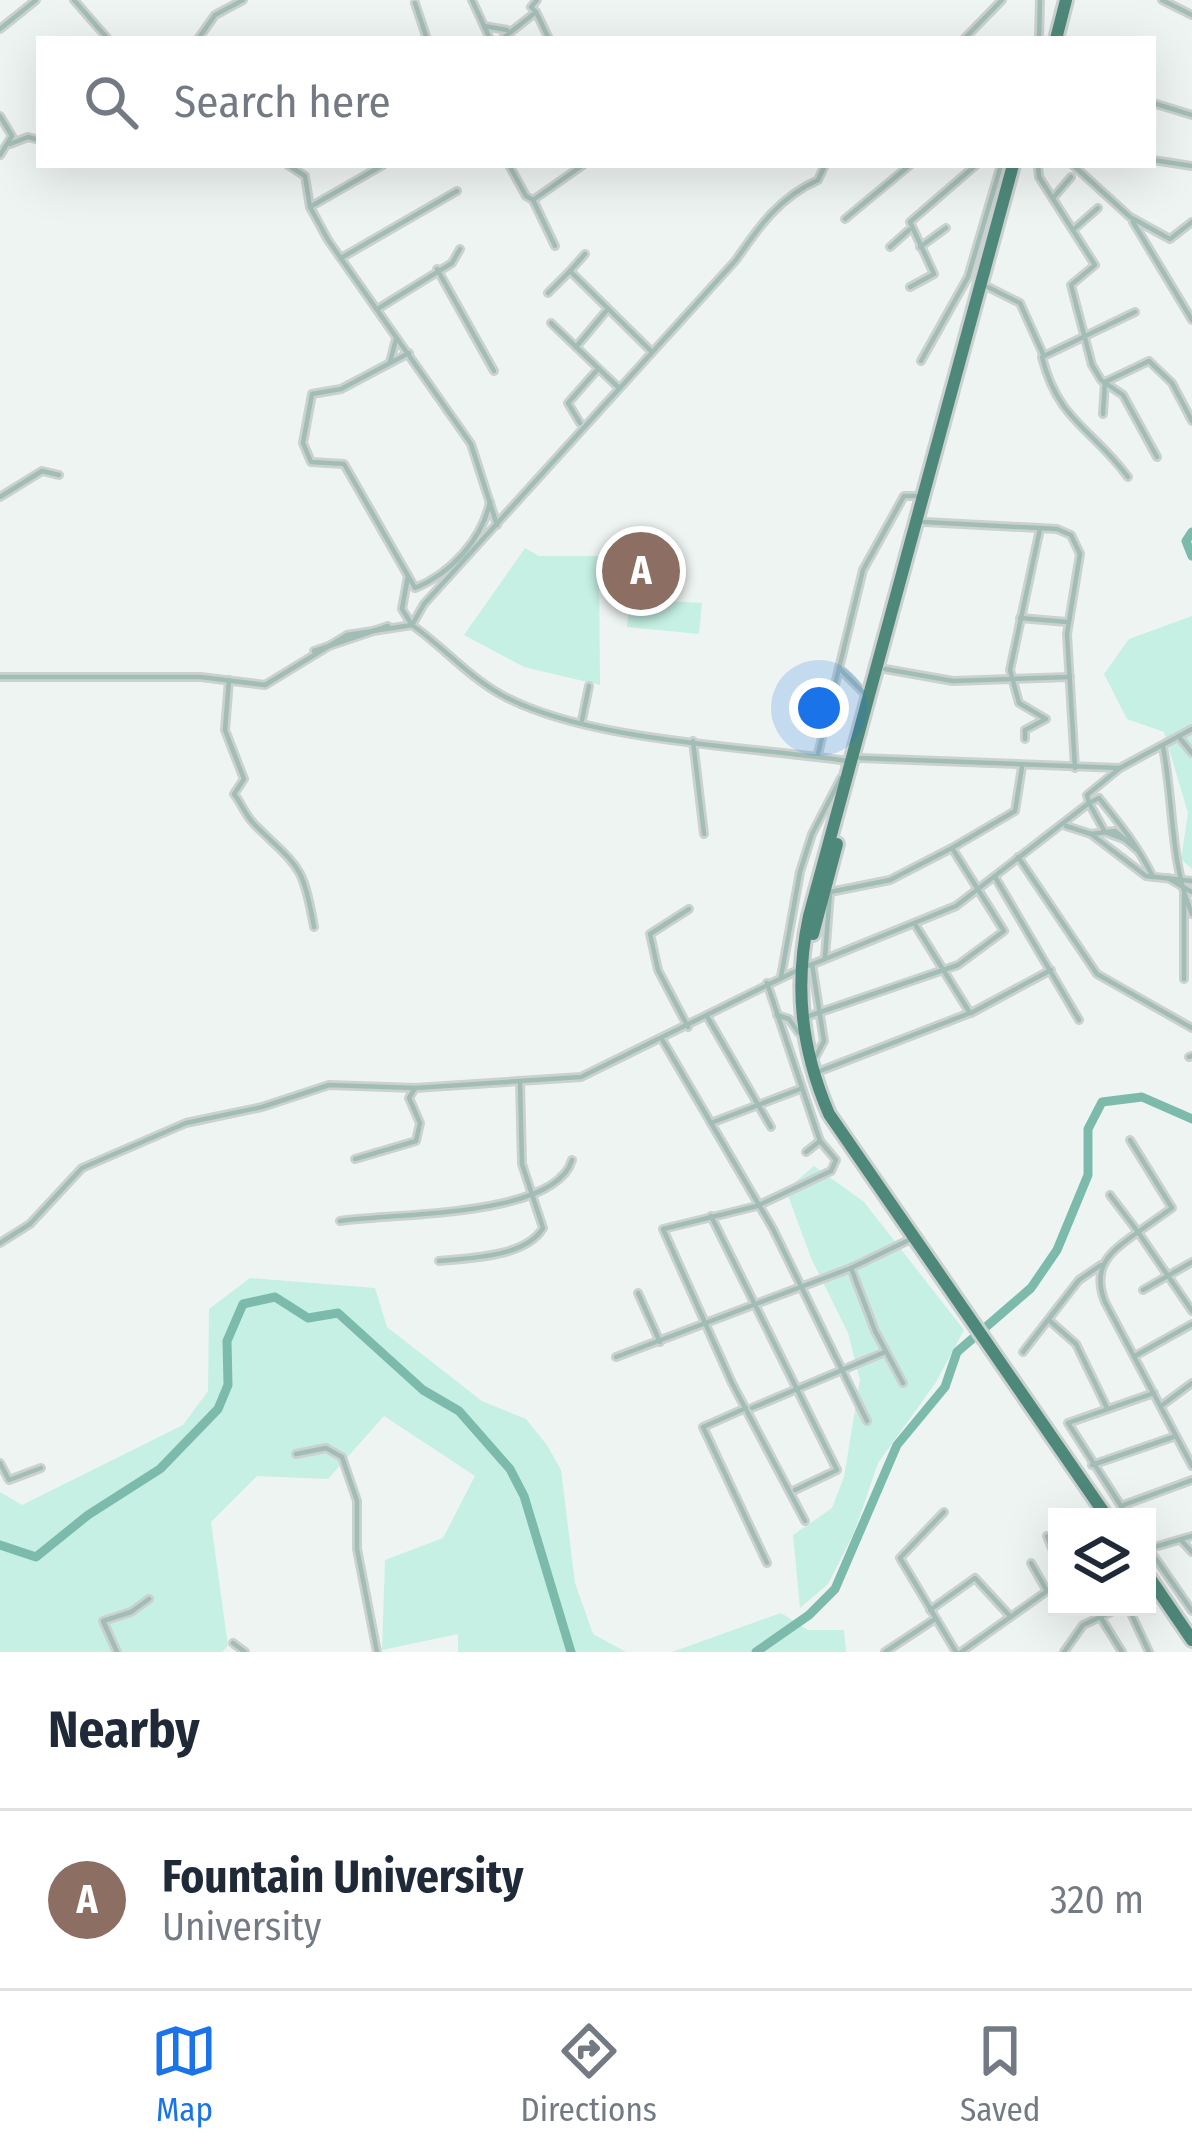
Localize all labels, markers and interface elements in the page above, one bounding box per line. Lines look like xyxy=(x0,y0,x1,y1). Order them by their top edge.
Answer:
search box xyxy=(36,36,1156,168)
icon: search xyxy=(78,69,144,135)
text: Search here xyxy=(174,75,391,129)
pin: A xyxy=(602,526,680,616)
your location xyxy=(789,678,849,738)
map controls xyxy=(1048,1508,1156,1616)
button: layers xyxy=(1048,1508,1156,1616)
text: Nearby xyxy=(48,1699,200,1761)
text: Fountain University xyxy=(162,1850,523,1904)
text: A xyxy=(76,1877,98,1923)
text: 320 m xyxy=(1050,1877,1144,1923)
text: University xyxy=(162,1904,321,1950)
tab: Map xyxy=(151,2018,217,2130)
tab: Directions xyxy=(520,2018,657,2130)
tab: Saved xyxy=(960,2018,1040,2130)

